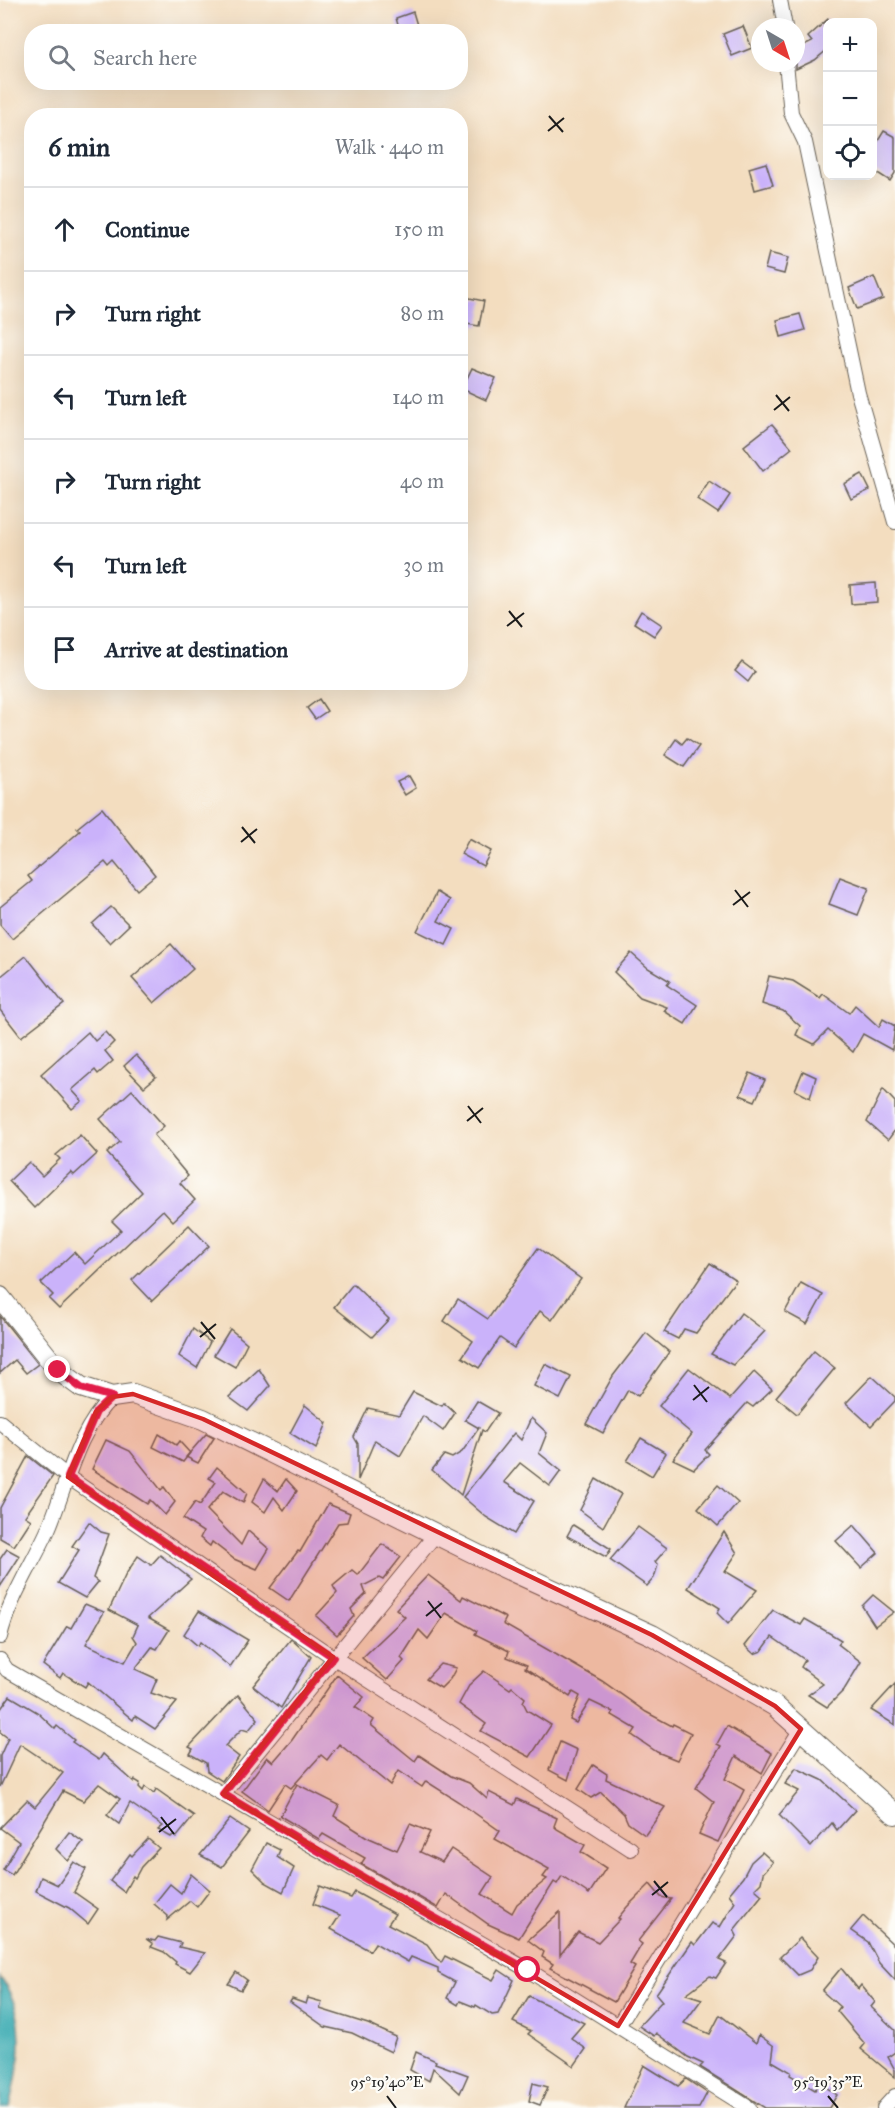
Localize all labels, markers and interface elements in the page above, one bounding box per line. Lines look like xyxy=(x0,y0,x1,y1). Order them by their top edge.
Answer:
north arrow xyxy=(751,18,805,72)
map controls xyxy=(823,18,877,180)
button: + xyxy=(823,18,877,72)
search box xyxy=(24,24,468,90)
icon: search xyxy=(45,41,78,74)
text: Search here xyxy=(93,44,197,71)
button: − xyxy=(823,72,877,126)
button: locate xyxy=(823,126,877,180)
text: 6 min xyxy=(48,131,110,163)
text: Walk · 440 m xyxy=(335,135,444,159)
icon: ahead xyxy=(48,213,81,246)
text: Continue xyxy=(105,216,190,243)
text: 150 m xyxy=(394,217,444,241)
icon: right xyxy=(48,297,81,330)
text: Turn right xyxy=(105,300,201,327)
text: 80 m xyxy=(401,301,444,325)
icon: left xyxy=(48,381,81,414)
text: Turn left xyxy=(105,384,187,411)
text: 140 m xyxy=(392,385,444,409)
icon: right xyxy=(48,465,81,498)
text: Turn right xyxy=(105,468,201,495)
text: 40 m xyxy=(400,469,444,493)
icon: left xyxy=(48,549,81,582)
text: Turn left xyxy=(105,552,187,579)
text: 30 m xyxy=(403,553,444,577)
icon: arrive xyxy=(48,633,81,666)
text: Arrive at destination xyxy=(105,636,288,663)
route end xyxy=(44,1356,70,1382)
route start xyxy=(514,1956,540,1982)
text: 95°19'40"E xyxy=(351,2073,424,2091)
text: 95°19'35"E xyxy=(794,2073,863,2091)

